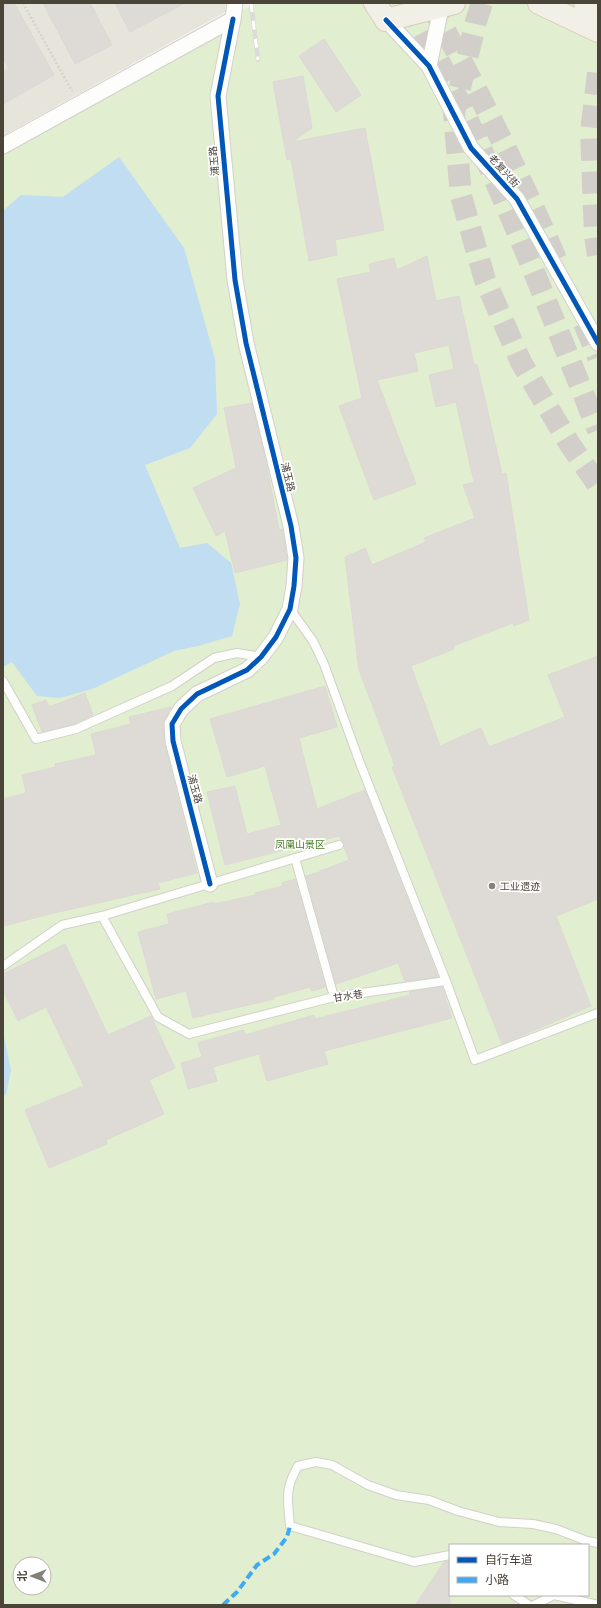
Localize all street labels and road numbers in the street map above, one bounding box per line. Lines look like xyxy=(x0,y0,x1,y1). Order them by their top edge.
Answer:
street label: 浦玉路 xyxy=(206,145,222,177)
street label: 老复兴街 xyxy=(486,152,522,190)
street label: 浦玉路 xyxy=(278,461,298,493)
street label: 浦玉路 xyxy=(185,773,205,805)
street label: 甘水巷 xyxy=(332,987,364,1005)

